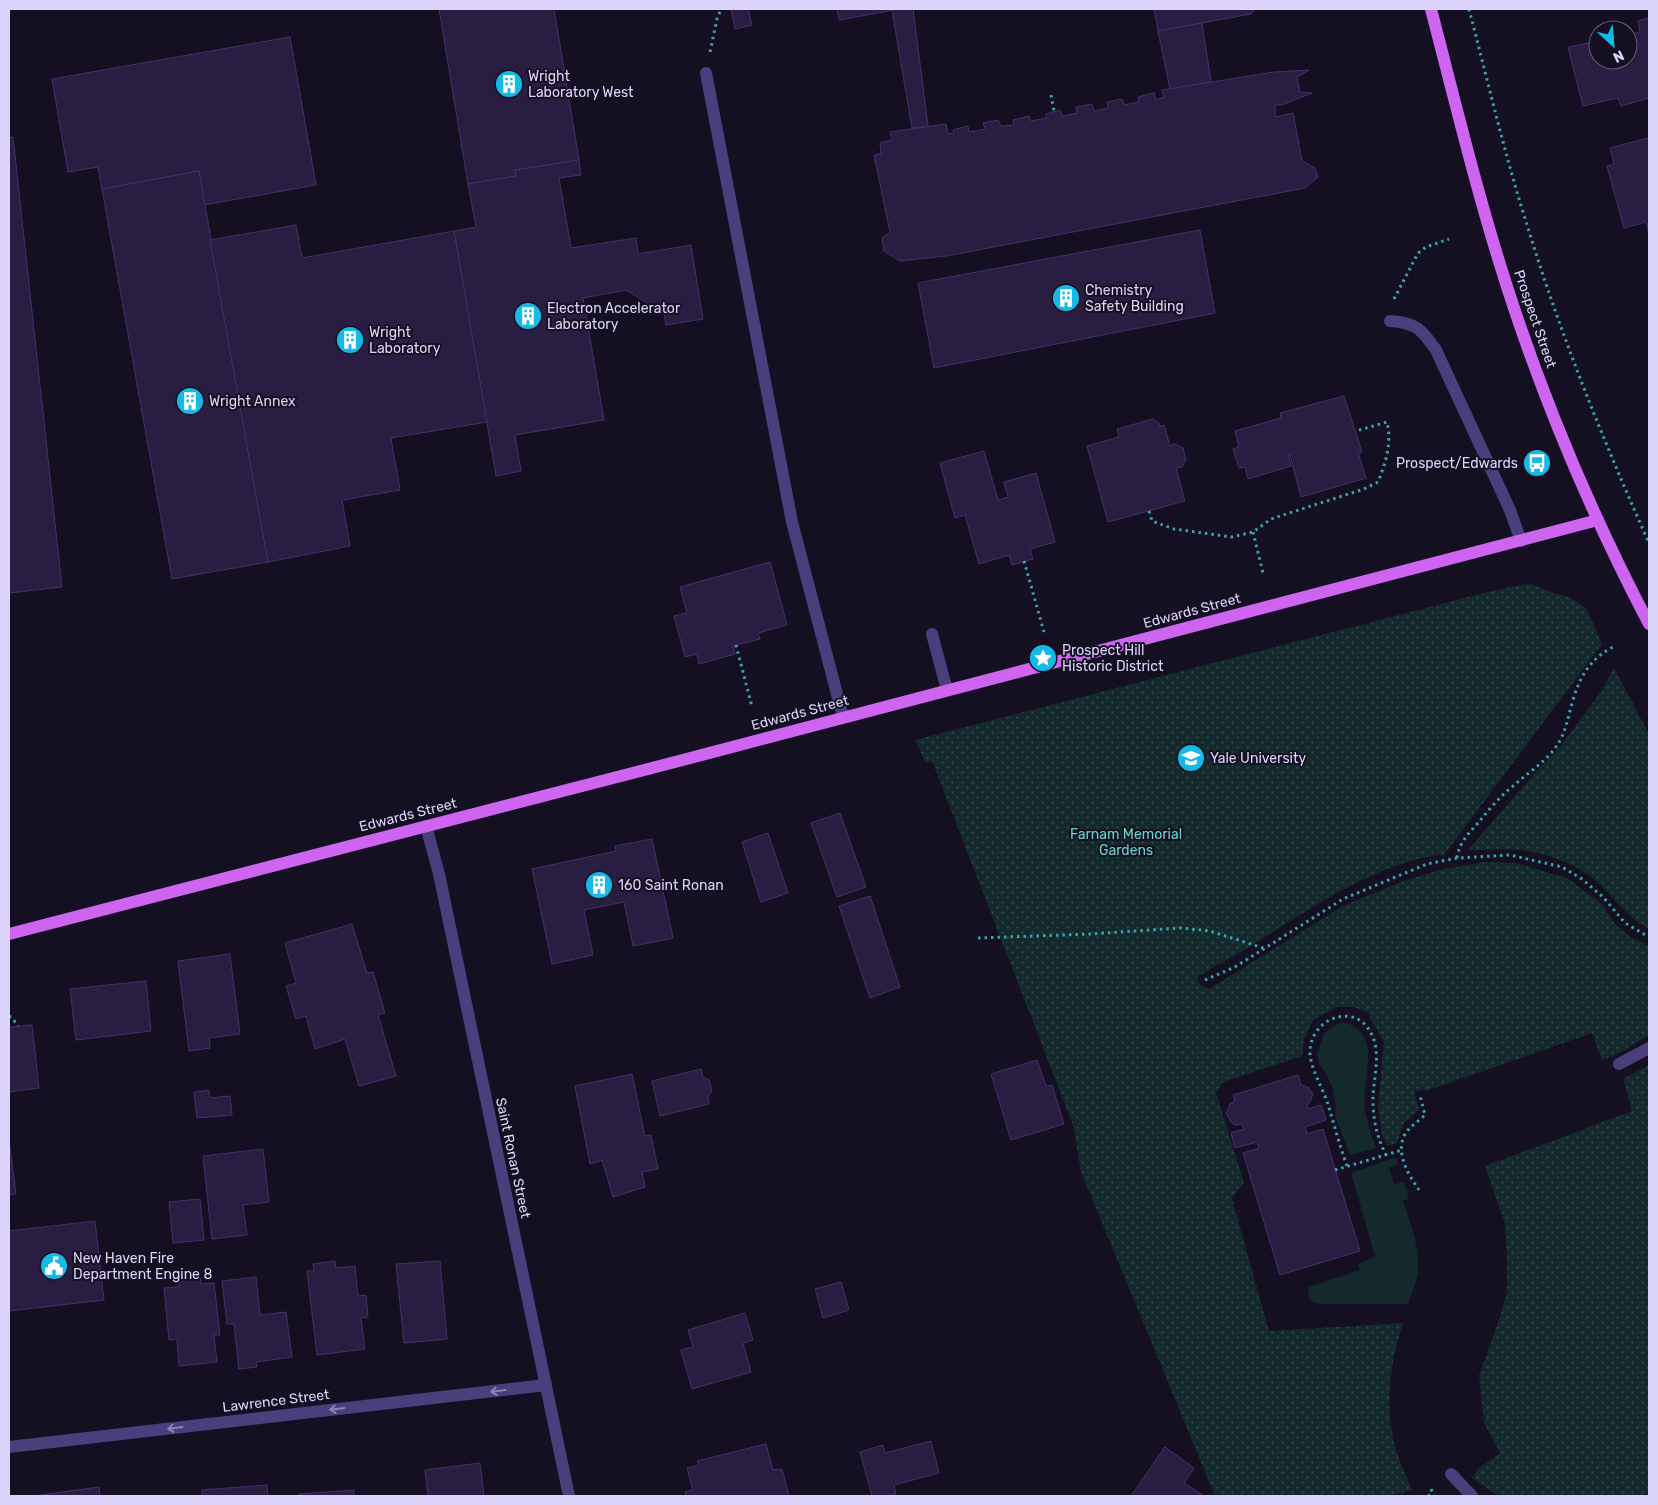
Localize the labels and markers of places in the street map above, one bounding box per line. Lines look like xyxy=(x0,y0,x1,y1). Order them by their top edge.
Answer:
place label: Wright Laboratory West xyxy=(528,68,634,101)
building icon: Wright Laboratory West xyxy=(494,69,524,99)
place label: Chemistry Safety Building xyxy=(1085,282,1184,315)
building icon: Chemistry Safety Building xyxy=(1051,283,1081,313)
place label: Electron Accelerator Laboratory xyxy=(547,300,681,333)
building icon: Electron Accelerator Laboratory xyxy=(513,301,543,331)
place label: Wright Laboratory xyxy=(369,324,441,357)
building icon: Wright Laboratory xyxy=(335,325,365,355)
building icon: Wright Annex xyxy=(175,386,205,416)
place label: Wright Annex xyxy=(209,393,296,410)
bus stop icon: Prospect/Edwards xyxy=(1522,448,1552,478)
place label: Prospect/Edwards xyxy=(1396,455,1518,472)
place label: Prospect Hill Historic District xyxy=(1062,642,1164,675)
place icon: Prospect Hill Historic District xyxy=(1028,643,1058,673)
school or university icon: Yale University xyxy=(1176,743,1206,773)
place label: Yale University xyxy=(1210,750,1306,767)
building icon: 160 Saint Ronan xyxy=(584,870,614,900)
place label: 160 Saint Ronan xyxy=(618,877,724,894)
place label: New Haven Fire Department Engine 8 xyxy=(73,1250,212,1283)
public building icon: New Haven Fire Department Engine 8 xyxy=(39,1251,69,1281)

